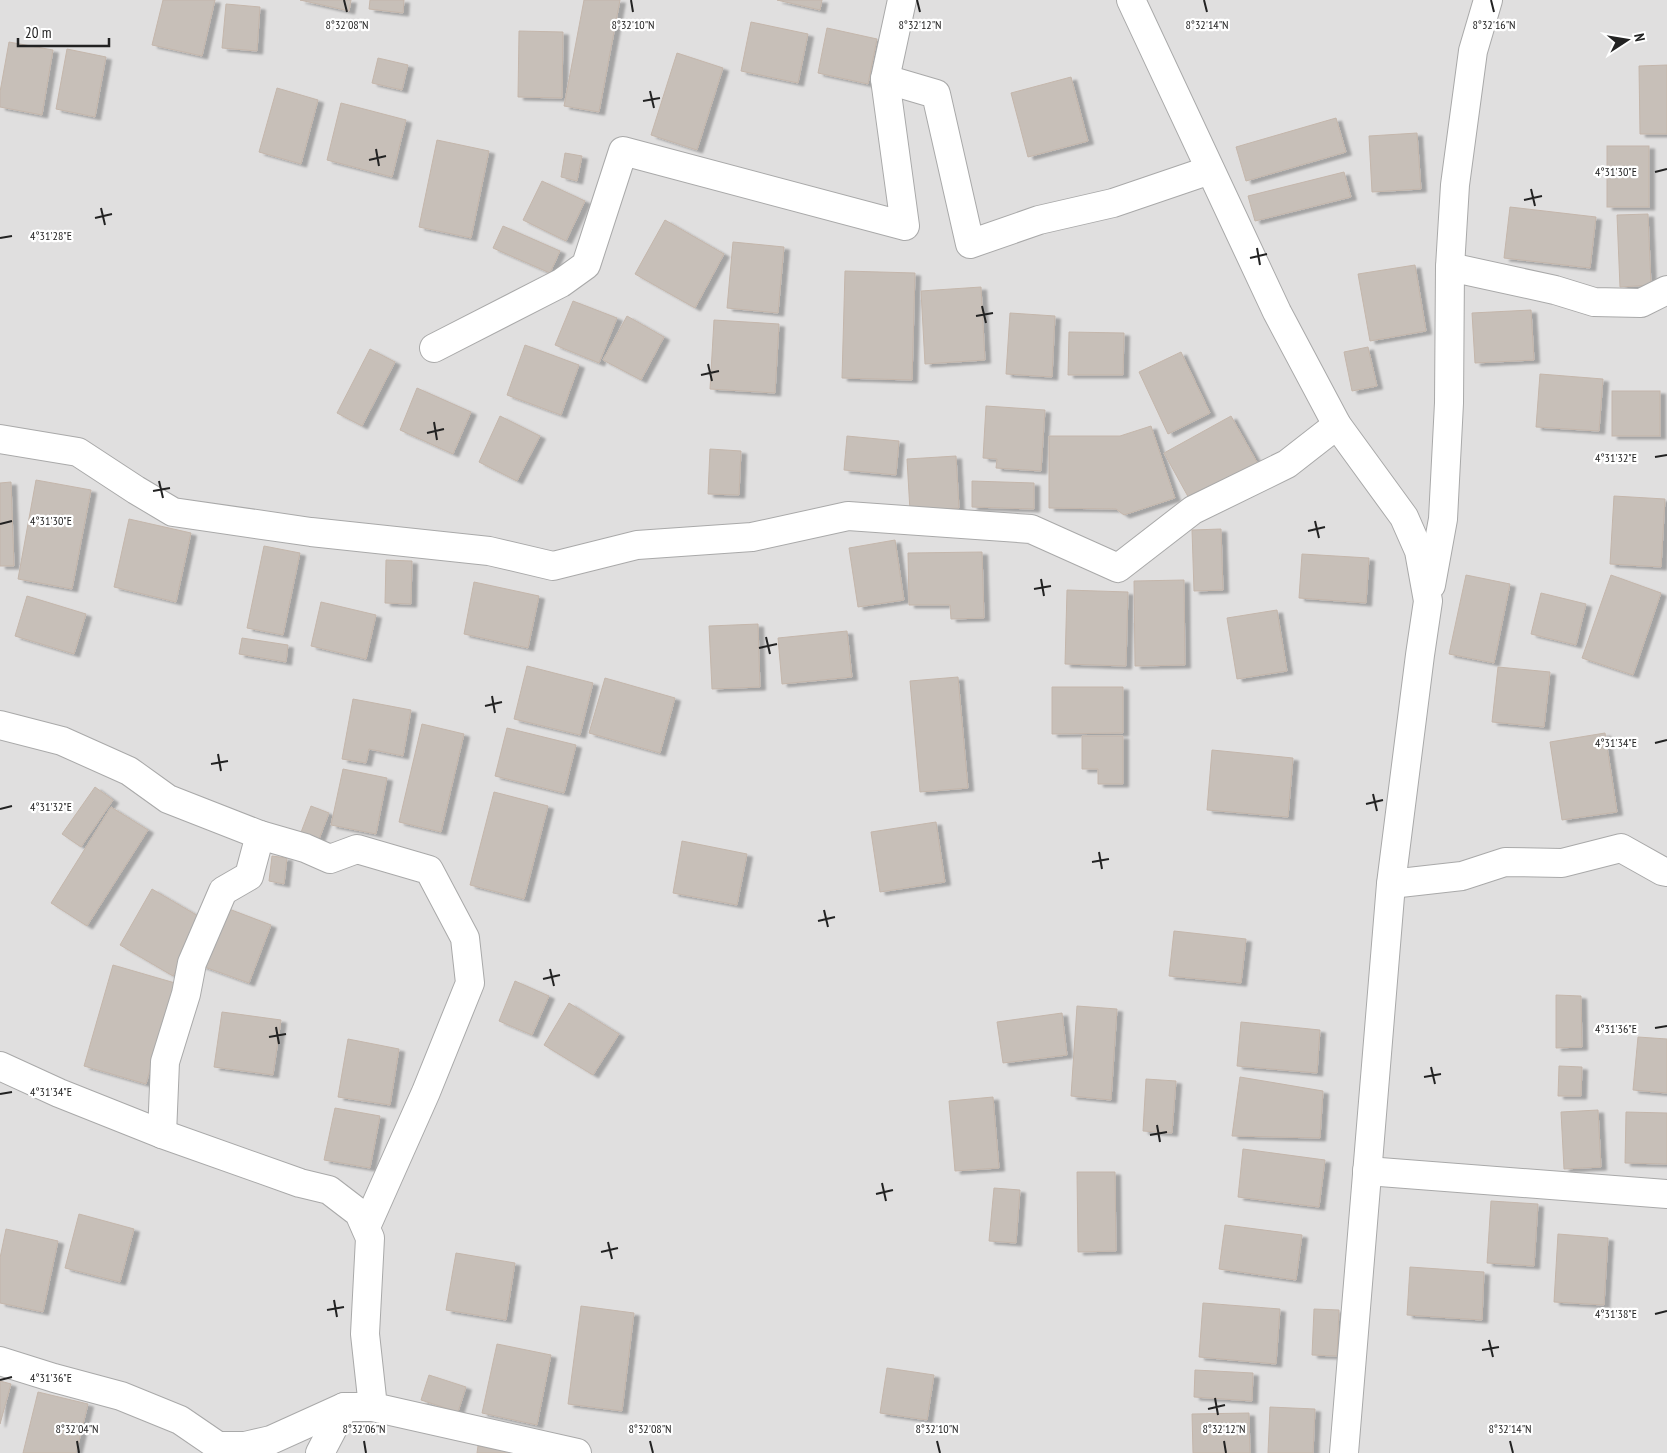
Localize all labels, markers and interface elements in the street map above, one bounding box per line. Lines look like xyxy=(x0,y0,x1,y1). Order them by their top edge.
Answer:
scale bar xyxy=(18,15,109,47)
north arrow xyxy=(1602,15,1652,65)
text: 8°32'08"N xyxy=(325,17,369,32)
text: 8°32'10"N xyxy=(611,17,655,32)
text: 8°32'12"N xyxy=(898,17,942,32)
text: 8°32'14"N xyxy=(1185,17,1229,32)
text: 8°32'16"N xyxy=(1472,17,1516,32)
text: 20 m xyxy=(25,23,51,42)
text: N xyxy=(1630,32,1649,43)
text: 4°31'30"E xyxy=(1595,164,1637,179)
text: 4°31'28"E xyxy=(30,228,72,243)
text: 4°31'32"E xyxy=(1595,450,1637,465)
text: 4°31'30"E xyxy=(30,513,72,528)
text: 4°31'34"E xyxy=(1595,735,1637,750)
text: 4°31'32"E xyxy=(30,799,72,814)
text: 4°31'36"E xyxy=(1595,1021,1637,1036)
text: 4°31'34"E xyxy=(30,1084,72,1099)
text: 4°31'38"E xyxy=(1595,1306,1637,1321)
text: 4°31'36"E xyxy=(30,1370,72,1385)
text: 8°32'04"N xyxy=(55,1421,99,1436)
text: 8°32'06"N xyxy=(342,1421,386,1436)
text: 8°32'08"N xyxy=(628,1421,672,1436)
text: 8°32'10"N xyxy=(915,1421,959,1436)
text: 8°32'12"N xyxy=(1202,1421,1246,1436)
text: 8°32'14"N xyxy=(1488,1421,1532,1436)

